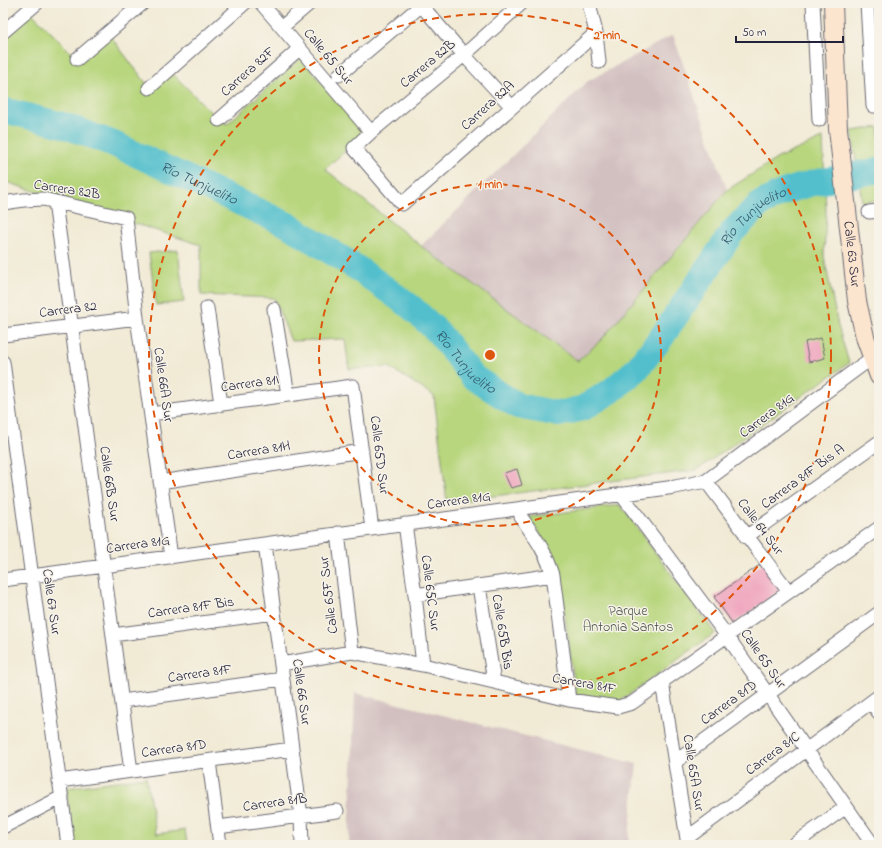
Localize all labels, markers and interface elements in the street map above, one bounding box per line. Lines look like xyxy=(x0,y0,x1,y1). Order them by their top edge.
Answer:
scale bar xyxy=(736,18,843,44)
street label: Calle 65 Sur xyxy=(298,24,359,91)
text: 50 m xyxy=(742,24,766,42)
text: 2 min xyxy=(593,27,620,45)
street label: Carrera 82B xyxy=(395,34,461,94)
street label: Carrera 82F xyxy=(216,42,280,102)
street label: Carrera 82A xyxy=(456,76,520,136)
water label: Río Tunjuelito xyxy=(157,156,242,211)
street label: Carrera 82B xyxy=(32,174,102,206)
text: 1 min xyxy=(478,176,502,194)
water label: Río Tunjuelito xyxy=(715,181,791,251)
street label: Calle 63 Sur xyxy=(838,220,866,289)
street label: Carrera 82 xyxy=(38,296,98,324)
water label: Río Tunjuelito xyxy=(429,325,501,401)
street label: Calle 66A Sur xyxy=(147,346,179,424)
centre of rings xyxy=(483,348,497,362)
street label: Carrera 81I xyxy=(220,370,280,398)
street label: Carrera 81G xyxy=(735,388,799,444)
street label: Calle 65D Sur xyxy=(364,415,394,496)
street label: Carrera 81H xyxy=(226,436,292,466)
street label: Carrera 81F Bis A xyxy=(757,439,849,515)
street label: Calle 66B Sur xyxy=(93,445,125,524)
street label: Carrera 81G xyxy=(426,486,492,516)
street label: Calle 64 Sur xyxy=(732,494,789,560)
street label: Carrera 81G xyxy=(105,530,171,560)
street label: Calle 65F Sur xyxy=(314,554,344,635)
street label: Calle 65C Sur xyxy=(415,554,445,633)
street label: Calle 67 Sur xyxy=(36,568,66,637)
street label: Carrera 81F Bis xyxy=(146,592,236,624)
street label: Calle 65B Bis xyxy=(486,593,518,671)
park label: Parque Antonia Santos xyxy=(583,601,673,638)
street label: Calle 65 Sur xyxy=(735,625,792,694)
street label: Calle 66 Sur xyxy=(286,657,316,727)
street label: Carrera 81F xyxy=(167,659,233,689)
street label: Carrera 81F xyxy=(550,668,618,700)
street label: Carrera 81D xyxy=(696,675,762,731)
street label: Carrera 81C xyxy=(741,727,805,781)
street label: Calle 65A Sur xyxy=(677,733,710,813)
street label: Carrera 81D xyxy=(140,734,208,764)
street label: Carrera 81B xyxy=(241,788,309,818)

